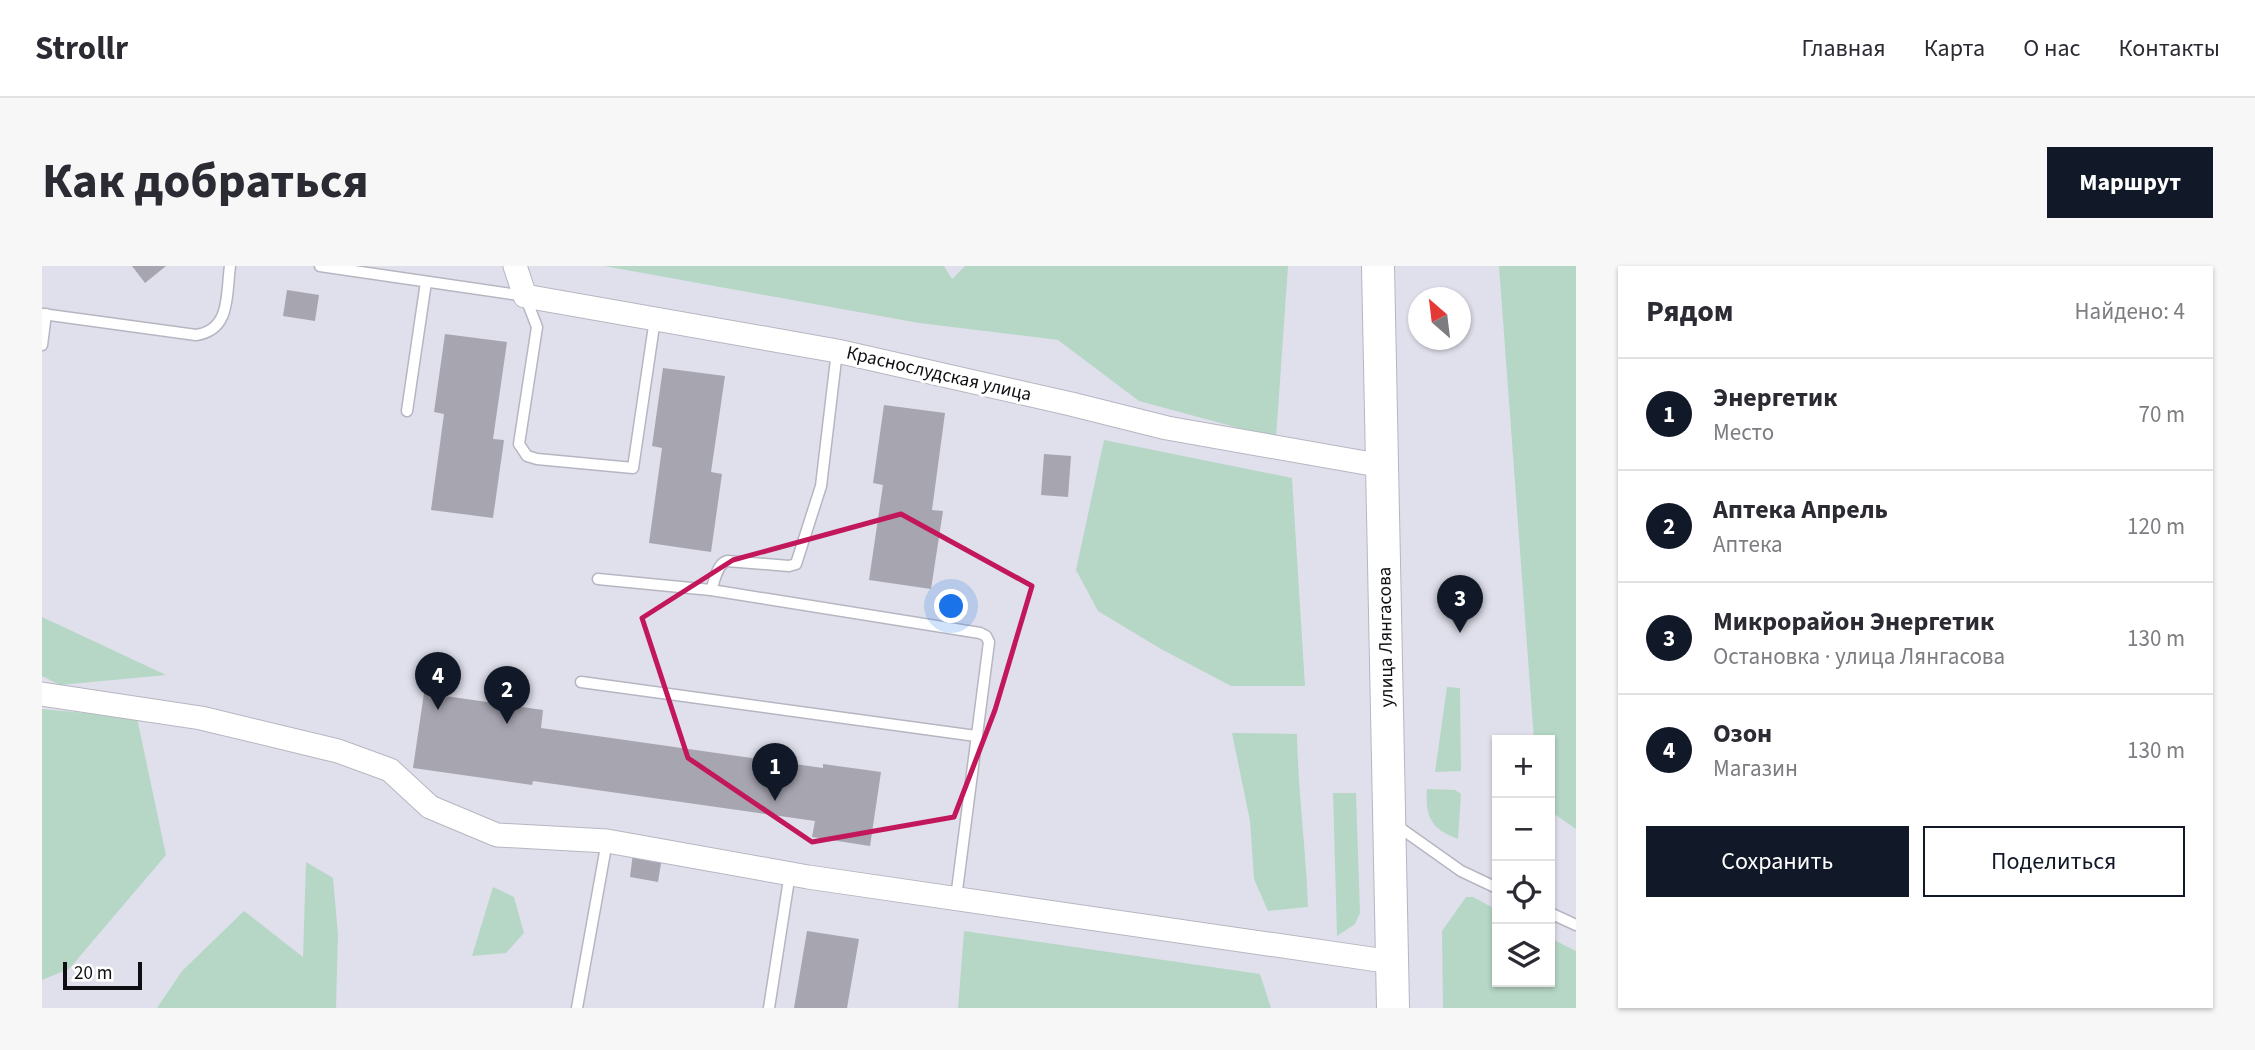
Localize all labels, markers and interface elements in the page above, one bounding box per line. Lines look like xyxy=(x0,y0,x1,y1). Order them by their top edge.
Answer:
text: Strollr xyxy=(35,25,128,72)
text: Главная xyxy=(1801,31,1886,66)
text: Карта xyxy=(1924,31,1985,66)
text: О нас xyxy=(2023,31,2080,66)
text: Контакты xyxy=(2118,31,2220,66)
text: Как добраться xyxy=(42,147,369,217)
button: Маршрут xyxy=(2047,147,2213,218)
north arrow xyxy=(1408,287,1471,350)
text: Рядом xyxy=(1646,290,1734,333)
text: Найдено: 4 xyxy=(2075,295,2185,328)
street label: Краснослудская улица xyxy=(844,340,1034,408)
text: Энергетик xyxy=(1713,379,1837,416)
text: 1 xyxy=(1663,398,1675,431)
text: 70 m xyxy=(2138,398,2185,431)
text: Место xyxy=(1713,416,1774,449)
text: Аптека Апрель xyxy=(1713,491,1888,528)
text: 2 xyxy=(1663,510,1675,543)
text: 120 m xyxy=(2127,510,2185,543)
text: Аптека xyxy=(1713,528,1783,561)
street label: улица Лянгасова xyxy=(1371,566,1401,708)
pin: 3 xyxy=(1437,575,1483,633)
your location xyxy=(934,589,968,623)
text: Микрорайон Энергетик xyxy=(1713,603,1994,640)
text: 3 xyxy=(1663,622,1675,655)
text: 130 m xyxy=(2127,622,2185,655)
text: Остановка · улица Лянгасова xyxy=(1713,640,2005,673)
pin: 4 xyxy=(415,652,461,710)
pin: 2 xyxy=(484,666,530,724)
text: Озон xyxy=(1713,715,1772,752)
text: 4 xyxy=(1663,734,1675,767)
text: 130 m xyxy=(2127,734,2185,767)
map controls xyxy=(1492,735,1555,987)
button: + xyxy=(1492,735,1555,798)
pin: 1 xyxy=(752,743,798,801)
text: Магазин xyxy=(1713,752,1798,785)
button: − xyxy=(1492,798,1555,861)
button: Сохранить xyxy=(1646,826,1909,897)
button: Поделиться xyxy=(1923,826,2185,897)
button: locate xyxy=(1492,861,1555,924)
button: layers xyxy=(1492,924,1555,987)
scale bar xyxy=(63,959,142,991)
text: 20 m xyxy=(74,960,112,987)

